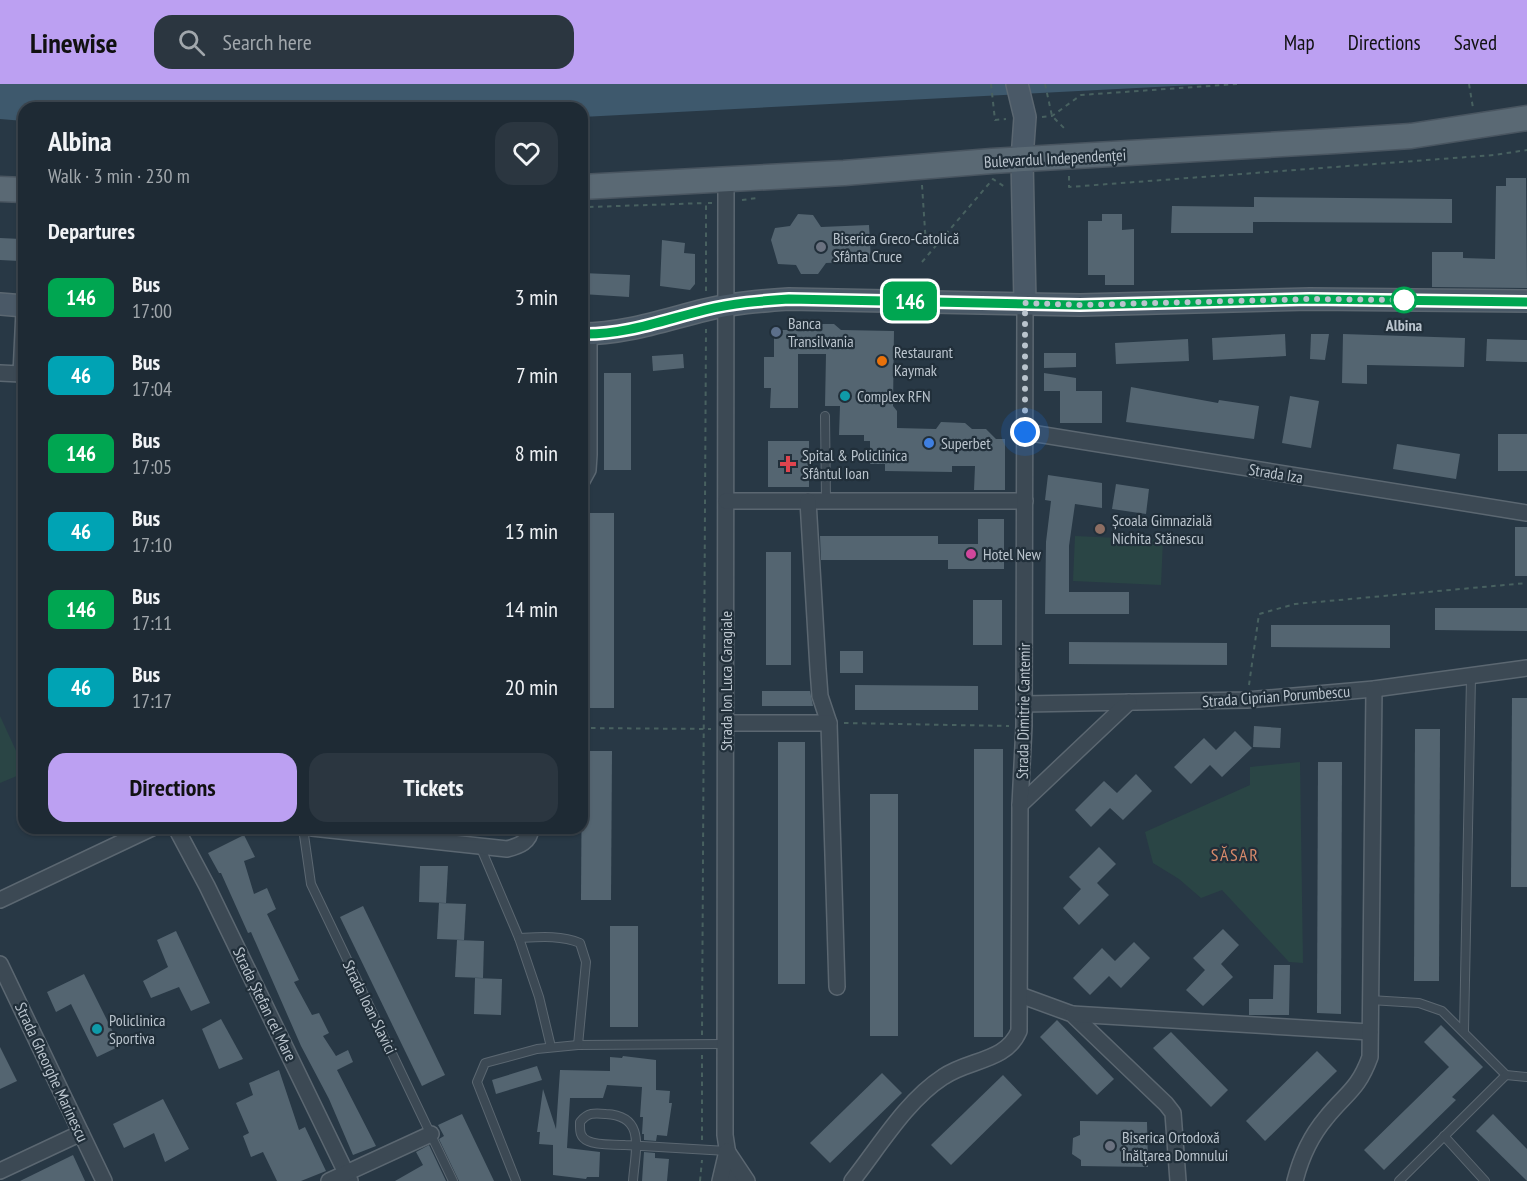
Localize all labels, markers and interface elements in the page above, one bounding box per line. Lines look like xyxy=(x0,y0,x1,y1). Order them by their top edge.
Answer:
search box xyxy=(154,15,574,69)
text: Linewise xyxy=(30,24,118,61)
icon: search xyxy=(175,26,208,59)
text: Search here xyxy=(223,28,312,56)
text: Map xyxy=(1284,29,1315,56)
text: Directions xyxy=(1348,29,1421,56)
text: Saved xyxy=(1454,29,1497,56)
text: Albina xyxy=(48,122,112,159)
button: heart xyxy=(495,122,558,185)
street label: Bulevardul Independenței xyxy=(983,144,1127,172)
text: Walk · 3 min · 230 m xyxy=(48,163,190,189)
text: Departures xyxy=(48,217,135,245)
place label: Biserica Greco-Catolică Sfânta Cruce xyxy=(833,228,959,266)
marker: Biserica Greco-Catolică Sfânta Cruce xyxy=(814,240,828,254)
text: Bus xyxy=(132,270,160,298)
line badge: 146 xyxy=(876,282,944,320)
text: 3 min xyxy=(515,283,558,311)
text: 146 xyxy=(66,284,96,311)
marker: Albina xyxy=(1391,287,1417,313)
text: 146 xyxy=(895,288,925,315)
text: 17:00 xyxy=(132,298,172,324)
place label: Banca Transilvania xyxy=(788,313,854,351)
place label: Albina xyxy=(1385,315,1423,335)
marker: Banca Transilvania xyxy=(769,325,783,339)
place label: Restaurant Kaymak xyxy=(894,342,954,380)
text: Bus xyxy=(132,348,160,376)
marker: Restaurant Kaymak xyxy=(875,354,889,368)
text: 7 min xyxy=(516,361,558,389)
text: 46 xyxy=(71,362,91,389)
text: 17:04 xyxy=(132,376,172,402)
place label: Complex RFN xyxy=(857,386,931,406)
marker: Complex RFN xyxy=(838,389,852,403)
your location xyxy=(1010,417,1040,447)
text: Bus xyxy=(132,426,160,454)
place label: Superbet xyxy=(941,433,991,453)
marker: Superbet xyxy=(922,436,936,450)
text: 8 min xyxy=(515,439,558,467)
text: 146 xyxy=(66,440,96,467)
place label: Spital & Policlinica Sfântul Ioan xyxy=(802,445,907,483)
text: 17:05 xyxy=(132,454,172,480)
marker: Spital & Policlinica Sfântul Ioan xyxy=(779,455,797,473)
street label: Strada Iza xyxy=(1247,459,1305,487)
text: Bus xyxy=(132,504,160,532)
place label: Școala Gimnazială Nichita Stănescu xyxy=(1112,510,1212,548)
text: 13 min xyxy=(505,517,558,545)
text: 46 xyxy=(71,518,91,545)
marker: Școala Gimnazială Nichita Stănescu xyxy=(1093,522,1107,536)
text: 17:10 xyxy=(132,532,172,558)
place label: Hotel New xyxy=(983,544,1042,564)
marker: Hotel New xyxy=(964,547,978,561)
text: Bus xyxy=(132,582,160,610)
text: 14 min xyxy=(505,595,558,623)
text: 146 xyxy=(66,596,96,623)
text: 17:11 xyxy=(132,610,172,636)
street label: Strada Ion Luca Caragiale xyxy=(716,611,736,751)
street label: Strada Dimitrie Cantemir xyxy=(1012,642,1034,779)
text: Bus xyxy=(132,660,160,688)
text: 20 min xyxy=(505,673,558,701)
text: 46 xyxy=(71,674,91,701)
street label: Strada Ciprian Porumbescu xyxy=(1201,681,1351,711)
text: 17:17 xyxy=(132,688,172,714)
button: Directions xyxy=(48,753,297,822)
button: Tickets xyxy=(309,753,558,822)
district label: SĂSAR xyxy=(1211,843,1259,866)
street label: Strada Ștefan cel Mare xyxy=(229,944,301,1064)
street label: Strada Ioan Slavici xyxy=(339,957,401,1057)
street label: Strada Gheorghe Marinescu xyxy=(11,999,93,1145)
place label: Policlinica Sportiva xyxy=(109,1010,165,1048)
marker: Policlinica Sportiva xyxy=(90,1022,104,1036)
place label: Biserica Ortodoxă Înălțarea Domnului xyxy=(1121,1127,1228,1165)
marker: Biserica Ortodoxă Înălțarea Domnului xyxy=(1103,1139,1117,1153)

